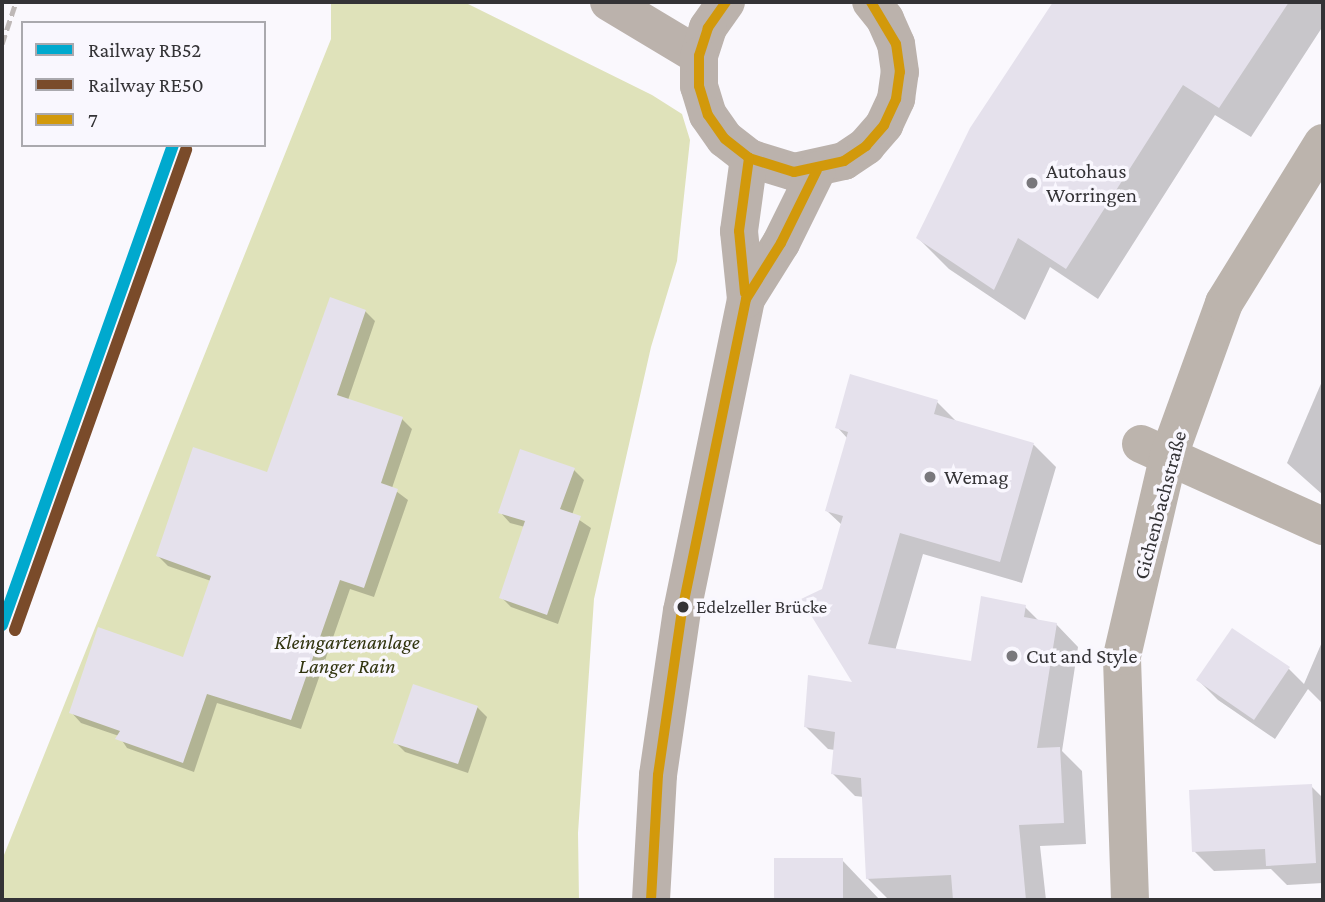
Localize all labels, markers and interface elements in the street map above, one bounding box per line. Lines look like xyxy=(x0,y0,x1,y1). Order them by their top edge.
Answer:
legend xyxy=(21,21,266,147)
text: Railway RB52 xyxy=(88,38,201,62)
text: Railway RE50 xyxy=(88,73,204,97)
text: 7 xyxy=(88,108,98,132)
place label: Autohaus Worringen xyxy=(1046,158,1137,208)
marker: Autohaus Worringen xyxy=(1024,175,1040,191)
street label: Gichenbachstraße xyxy=(1128,428,1192,582)
place label: Wemag xyxy=(944,464,1008,490)
marker: Wemag xyxy=(922,469,938,485)
place label: Edelzeller Brücke xyxy=(696,596,827,618)
marker: Edelzeller Brücke xyxy=(676,600,690,614)
park label: Kleingartenanlage Langer Rain xyxy=(274,629,420,679)
place label: Cut and Style xyxy=(1026,643,1137,669)
marker: Cut and Style xyxy=(1004,648,1020,664)

